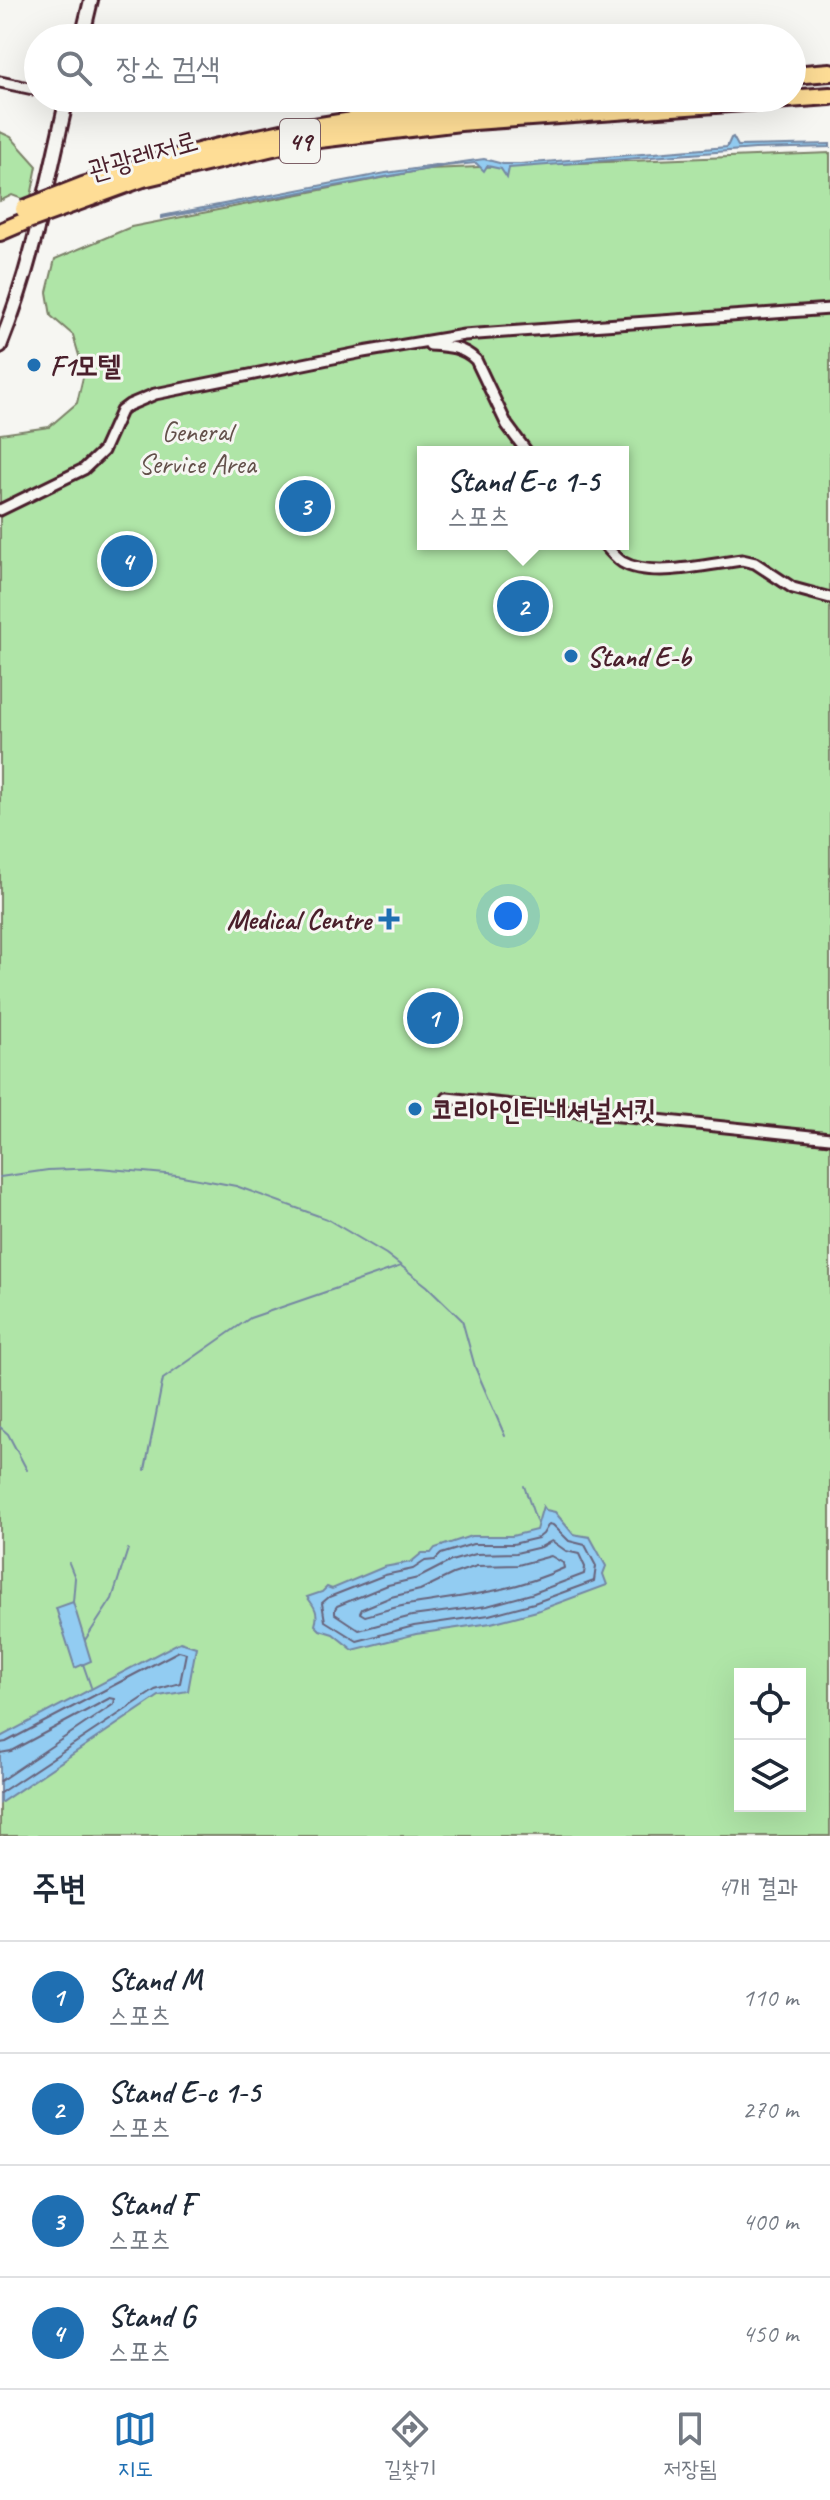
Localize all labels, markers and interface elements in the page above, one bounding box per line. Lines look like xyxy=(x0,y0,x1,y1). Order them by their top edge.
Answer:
search box xyxy=(24,24,806,112)
icon: search xyxy=(52,46,96,90)
text: 장소 검색 xyxy=(116,49,220,87)
road number: 49 xyxy=(280,119,320,163)
street label: 관광레저로 xyxy=(84,123,202,187)
place label: F1모텔 xyxy=(50,348,121,383)
marker: F1모텔 xyxy=(25,356,43,374)
park label: General Service Area xyxy=(138,414,257,481)
popup xyxy=(417,446,629,550)
text: Stand E-c 1-5 xyxy=(447,462,599,500)
pin: 3 xyxy=(279,476,331,536)
text: 스포츠 xyxy=(447,500,510,533)
pin: 4 xyxy=(101,531,153,591)
pin: 2 xyxy=(497,576,549,636)
place label: Stand E-b xyxy=(587,639,693,674)
marker: Stand E-b xyxy=(562,647,580,665)
your location xyxy=(488,896,528,936)
place label: Medical Centre xyxy=(227,902,374,937)
marker: Medical Centre xyxy=(378,908,400,930)
pin: 1 xyxy=(407,988,459,1048)
place label: 코리아인터내셔널서킷 xyxy=(431,1092,656,1127)
marker: 코리아인터내셔널서킷 xyxy=(406,1100,424,1118)
map controls xyxy=(734,1668,806,1812)
button: locate xyxy=(734,1668,806,1740)
button: layers xyxy=(734,1740,806,1812)
text: 주변 xyxy=(32,1866,87,1909)
text: 4개 결과 xyxy=(717,1871,798,1904)
text: Stand M xyxy=(108,1961,202,1999)
text: 1 xyxy=(52,1981,64,2014)
text: 110 m xyxy=(742,1981,798,2014)
text: 스포츠 xyxy=(108,1999,171,2032)
text: Stand E-c 1-5 xyxy=(108,2073,260,2111)
text: 2 xyxy=(52,2093,64,2126)
text: 270 m xyxy=(742,2093,798,2126)
text: 스포츠 xyxy=(108,2111,171,2144)
text: Stand F xyxy=(108,2185,194,2223)
text: 3 xyxy=(52,2205,64,2238)
text: 400 m xyxy=(742,2205,798,2238)
text: 스포츠 xyxy=(108,2223,171,2256)
text: Stand G xyxy=(108,2297,195,2335)
text: 4 xyxy=(52,2317,64,2350)
text: 450 m xyxy=(742,2317,798,2350)
text: 스포츠 xyxy=(108,2335,171,2368)
tab: 지도 xyxy=(113,2407,157,2483)
tab: 길찾기 xyxy=(384,2407,437,2483)
tab: 저장됨 xyxy=(664,2407,717,2483)

